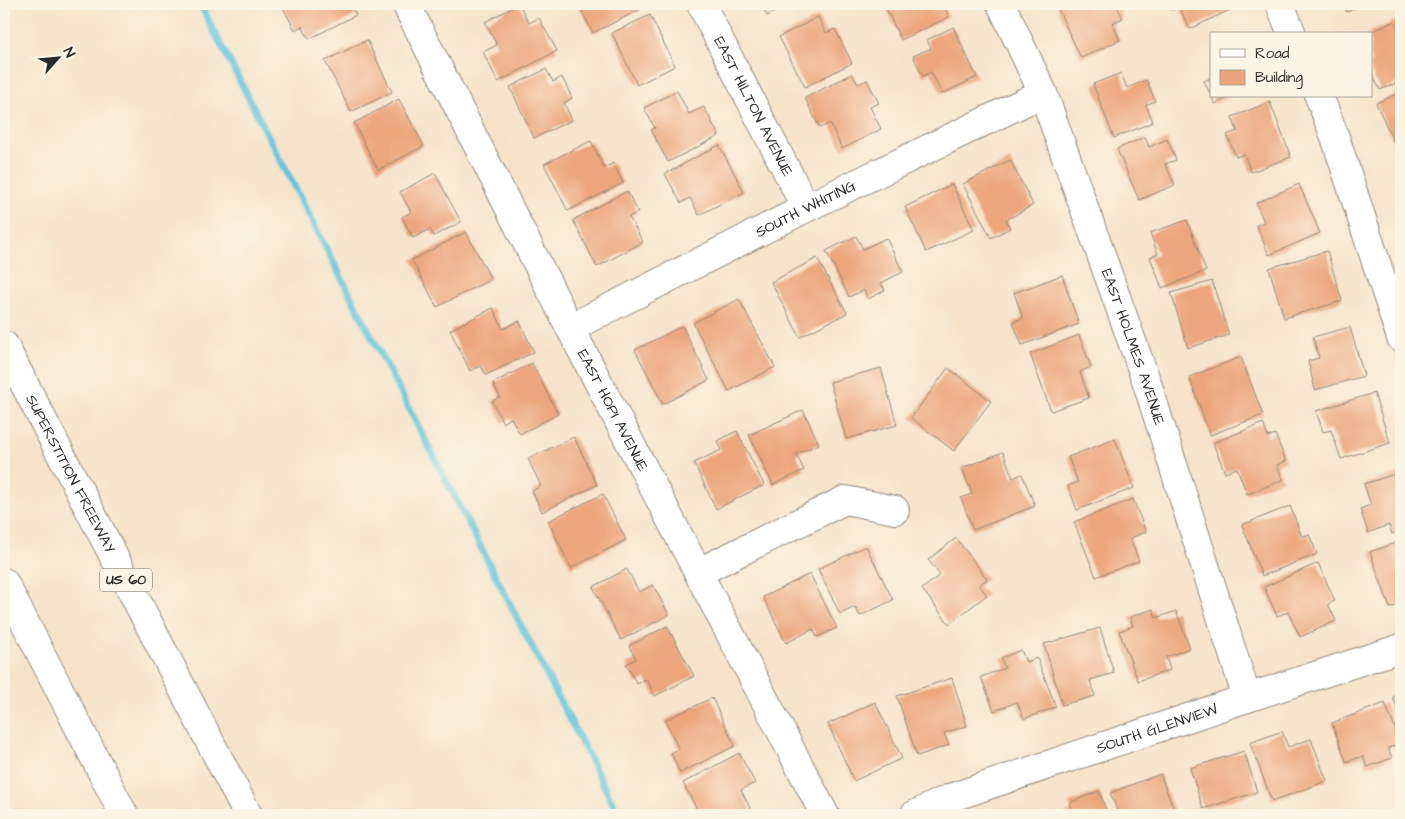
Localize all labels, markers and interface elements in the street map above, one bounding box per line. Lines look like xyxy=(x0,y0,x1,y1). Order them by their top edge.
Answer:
north arrow xyxy=(32,32,82,82)
legend xyxy=(1210,32,1372,98)
street label: EAST HILTON AVENUE xyxy=(709,33,798,180)
text: Road xyxy=(1255,43,1290,64)
text: N xyxy=(58,44,80,61)
text: Building xyxy=(1255,67,1303,89)
street label: SOUTH WHITING xyxy=(752,175,860,243)
street label: EAST HOLMES AVENUE xyxy=(1096,266,1170,428)
street label: EAST HOPI AVENUE xyxy=(572,346,654,475)
street label: SUPERSTITION FREEWAY xyxy=(21,391,121,557)
road number: US 60 xyxy=(100,568,152,592)
street label: SOUTH GLENVIEW xyxy=(1094,698,1220,758)

